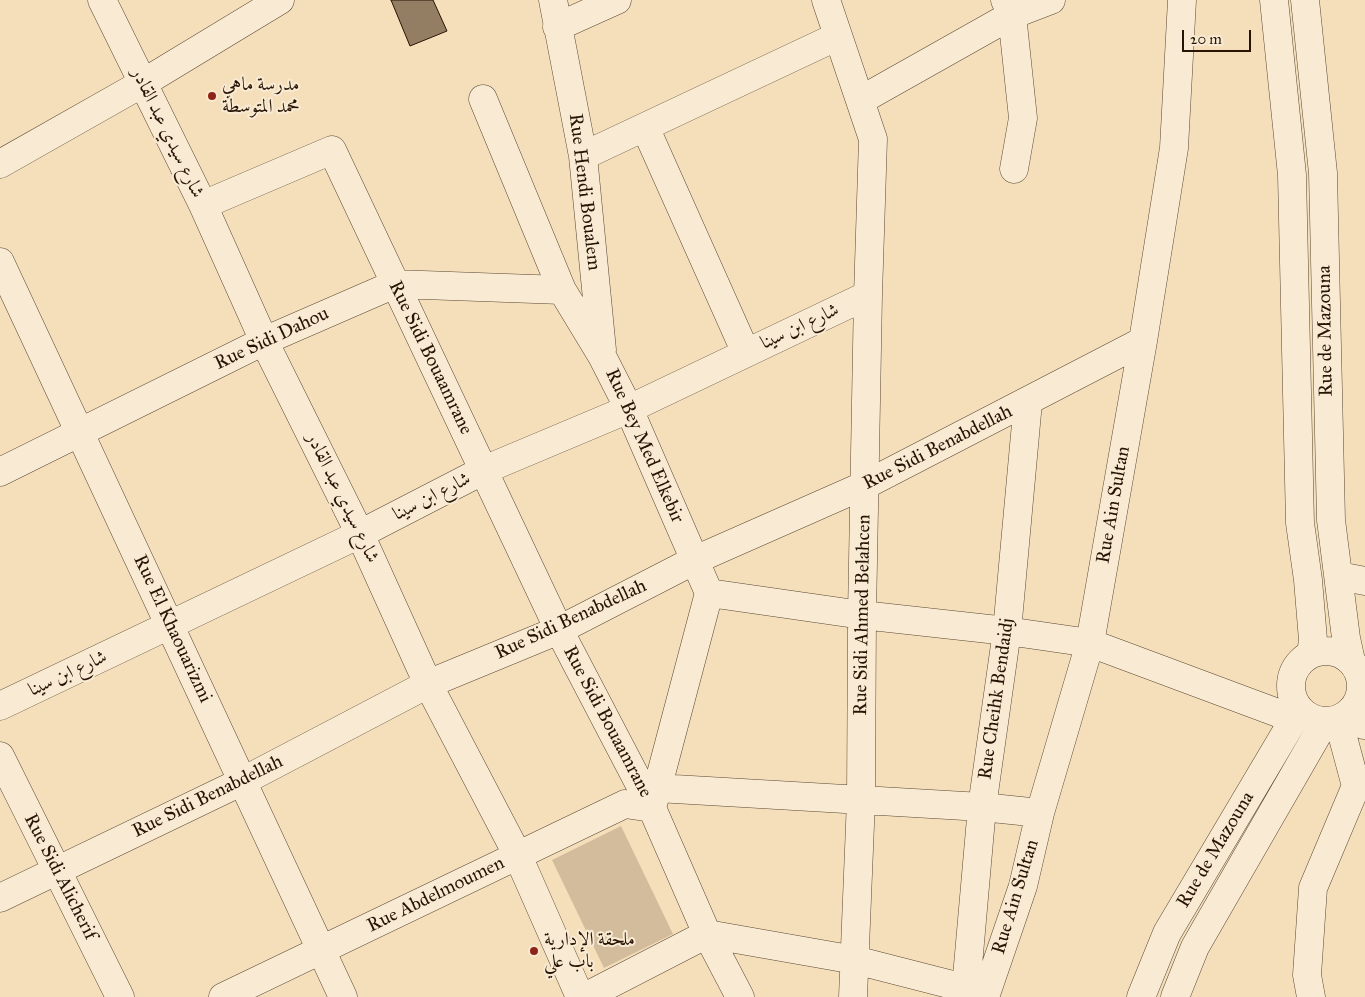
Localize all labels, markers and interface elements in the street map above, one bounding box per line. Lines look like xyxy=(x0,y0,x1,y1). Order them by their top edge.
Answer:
scale bar xyxy=(1185,20,1254,52)
text: 20 m xyxy=(1190,30,1222,48)
street label: شارع سيدي عبد القادر xyxy=(126,64,208,202)
place label: مدرسة ماهي محمد المتوسطة xyxy=(222,74,299,118)
marker: مدرسة ماهي محمد المتوسطة xyxy=(206,90,218,102)
street label: Rue Hendi Boualem xyxy=(563,112,605,272)
street label: Rue de Mazouna xyxy=(1313,265,1339,397)
street label: Rue Sidi Bouaamrane xyxy=(383,277,477,439)
street label: شارع ابن سينا xyxy=(757,299,843,355)
street label: Rue Sidi Dahou xyxy=(211,303,333,375)
street label: Rue Bey Med Elkebir xyxy=(600,365,688,527)
street label: Rue Sidi Benabdellah xyxy=(860,400,1016,496)
street label: شارع سيدي عبد القادر xyxy=(301,429,383,567)
street label: Rue Ain Sultan xyxy=(1092,444,1136,566)
street label: شارع ابن سينا xyxy=(389,468,475,526)
street label: Rue Sidi Ahmed Belahcen xyxy=(850,514,876,716)
street label: Rue El Khaouarizmi xyxy=(128,551,216,707)
street label: Rue Sidi Benabdellah xyxy=(492,575,650,665)
street label: Rue Cheihk Bendaidj xyxy=(974,617,1020,781)
street label: Rue Sidi Bouaamrane xyxy=(557,642,657,802)
street label: شارع ابن سينا xyxy=(25,646,111,702)
street label: Rue Sidi Benabdellah xyxy=(129,751,287,843)
street label: Rue de Mazouna xyxy=(1172,788,1260,912)
street label: Rue Sidi Alicherif xyxy=(18,810,102,944)
street label: Rue Ain Sultan xyxy=(988,837,1044,957)
street label: Rue Abdelmoumen xyxy=(364,852,508,938)
place label: ملحقة الإدارية باب علي xyxy=(544,929,635,973)
marker: ملحقة الإدارية باب علي xyxy=(528,945,540,957)

